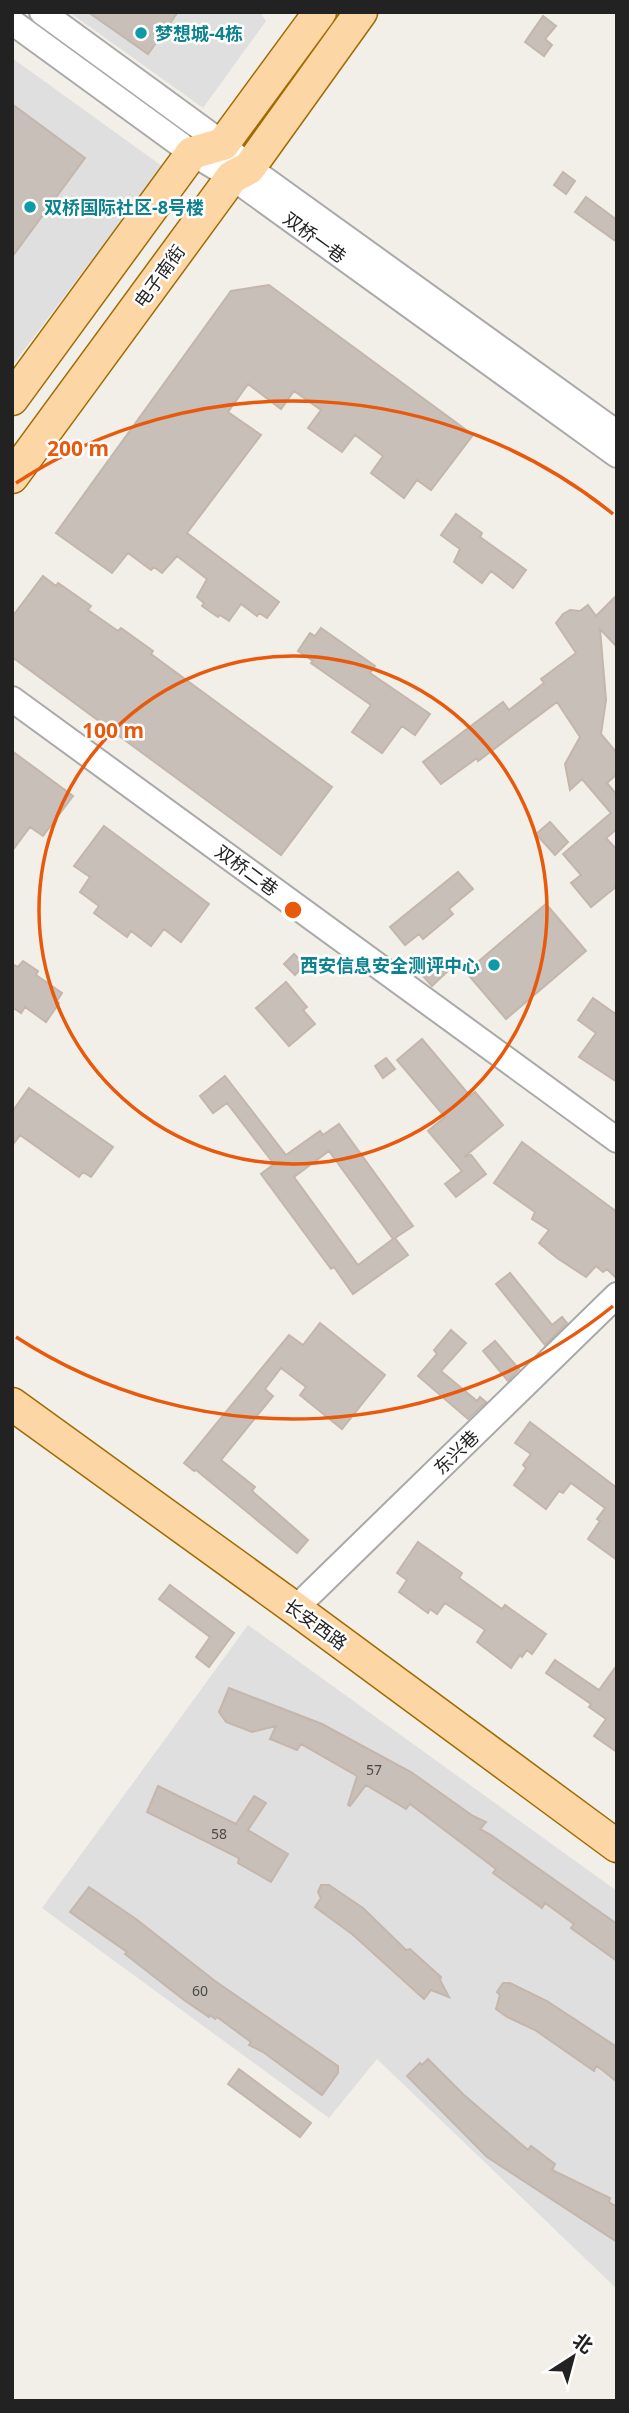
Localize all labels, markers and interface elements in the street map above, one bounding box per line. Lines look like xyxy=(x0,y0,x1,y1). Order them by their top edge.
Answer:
place label: 梦想城-4栋 xyxy=(155,21,243,45)
marker: 梦想城-4栋 xyxy=(133,25,149,41)
place label: 双桥国际社区-8号楼 xyxy=(44,195,204,219)
marker: 双桥国际社区-8号楼 xyxy=(22,199,38,215)
street label: 双桥一巷 xyxy=(279,206,351,268)
street label: 电子南街 xyxy=(128,240,190,312)
text: 200 m xyxy=(47,434,109,462)
text: 100 m xyxy=(82,716,144,744)
street label: 双桥二巷 xyxy=(211,839,283,901)
centre of rings xyxy=(281,898,305,922)
place label: 西安信息安全测评中心 xyxy=(300,953,480,977)
marker: 西安信息安全测评中心 xyxy=(486,957,502,973)
street label: 东兴巷 xyxy=(428,1425,484,1479)
street label: 长安西路 xyxy=(280,1593,352,1655)
house number: 57 xyxy=(366,1760,382,1779)
house number: 58 xyxy=(211,1824,227,1843)
house number: 60 xyxy=(192,1981,208,2000)
north arrow xyxy=(538,2322,608,2392)
text: 北 xyxy=(568,2327,598,2359)

